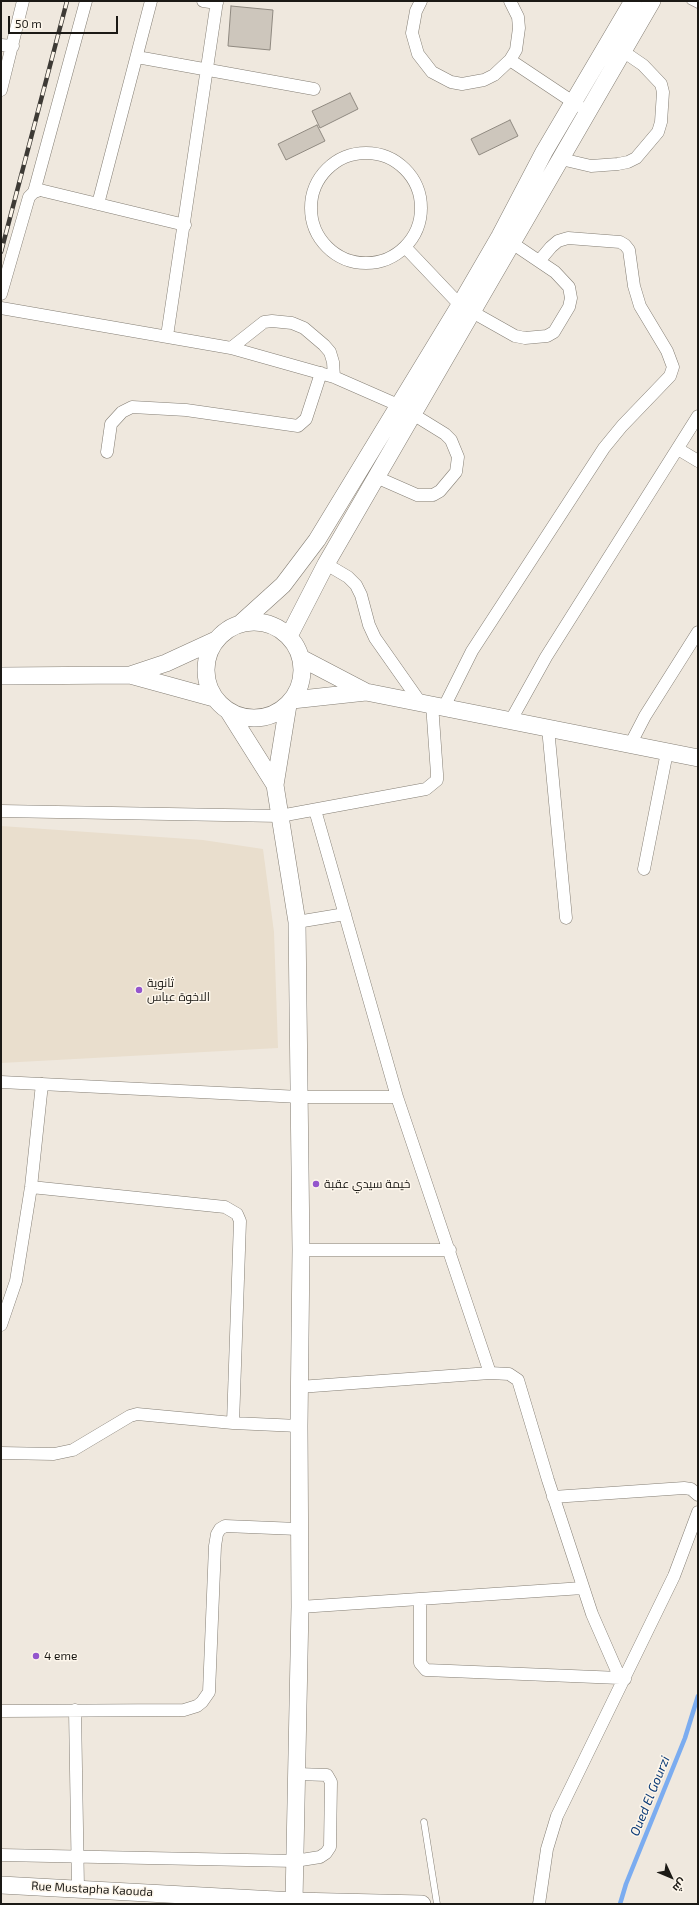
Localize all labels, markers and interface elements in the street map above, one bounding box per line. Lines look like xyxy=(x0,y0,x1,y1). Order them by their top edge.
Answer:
scale bar xyxy=(10,8,120,34)
text: 50 m xyxy=(15,16,42,30)
place label: ثانوية الاخوة عباس xyxy=(147,976,210,1004)
marker: ثانوية الاخوة عباس xyxy=(134,985,144,995)
place label: خيمة سيدي عقبة xyxy=(324,1177,410,1191)
marker: خيمة سيدي عقبة xyxy=(311,1179,321,1189)
place label: 4 eme xyxy=(44,1649,77,1663)
marker: 4 eme xyxy=(31,1651,41,1661)
water label: Oued El Gourzi xyxy=(627,1754,673,1838)
north arrow xyxy=(651,1857,691,1897)
text: ش xyxy=(670,1876,690,1895)
street label: Rue Mustapha Kaouda xyxy=(31,1879,153,1899)

